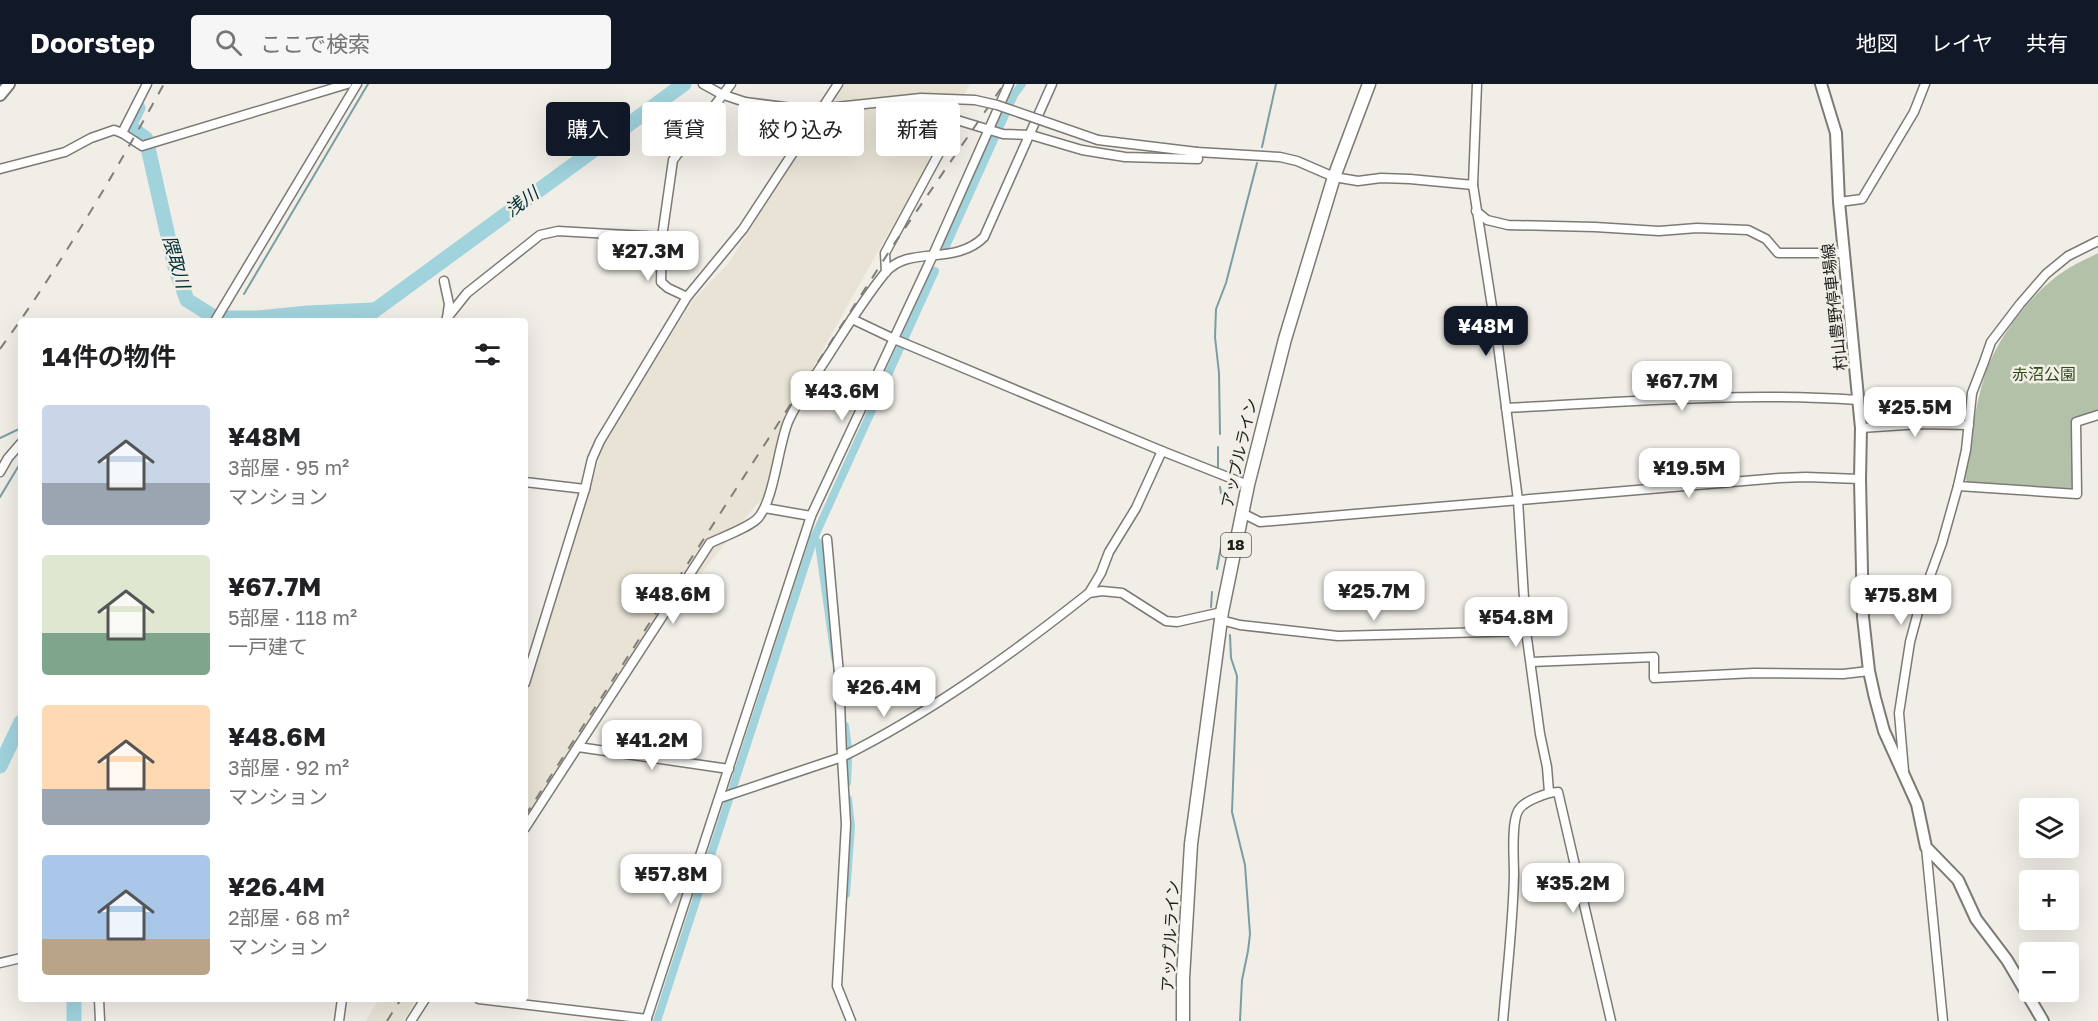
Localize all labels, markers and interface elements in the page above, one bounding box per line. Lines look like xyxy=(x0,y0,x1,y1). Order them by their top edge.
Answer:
search box xyxy=(191,15,611,69)
text: Doorstep xyxy=(30,26,155,59)
icon: search xyxy=(212,26,245,59)
text: ここで検索 xyxy=(260,30,370,57)
text: 地図 xyxy=(1856,30,1898,56)
text: レイヤ xyxy=(1931,30,1993,56)
text: 共有 xyxy=(2026,30,2068,56)
chip: 購入 xyxy=(546,102,630,156)
chip: 賃貸 xyxy=(642,102,726,156)
chip: 絞り込み xyxy=(738,102,864,156)
chip: 新着 xyxy=(876,102,960,156)
water label: 浅川 xyxy=(500,181,544,221)
pin: ¥27.3M xyxy=(599,231,697,282)
water label: 隈取川 xyxy=(159,233,196,293)
text: ¥27.3M xyxy=(612,238,684,262)
street label: 村山豊野停車場線 xyxy=(1817,242,1851,372)
pin: ¥48M xyxy=(1450,306,1522,357)
text: ¥48M xyxy=(1458,313,1514,337)
icon: filters xyxy=(471,338,504,371)
text: 14件の物件 xyxy=(42,341,176,372)
pin: ¥67.7M xyxy=(1633,361,1731,412)
park label: 赤沼公園 xyxy=(2012,364,2076,384)
text: ¥67.7M xyxy=(1646,368,1718,392)
pin: ¥43.6M xyxy=(793,371,891,422)
text: ¥43.6M xyxy=(805,378,879,402)
pin: ¥25.5M xyxy=(1866,387,1964,438)
text: ¥25.5M xyxy=(1878,394,1952,418)
street label: アップルライン xyxy=(1217,396,1261,510)
text: ¥48M xyxy=(228,421,301,452)
icon: home xyxy=(90,429,162,501)
pin: ¥19.5M xyxy=(1640,448,1738,499)
text: 3部屋 · 95 m² xyxy=(228,455,349,479)
text: ¥19.5M xyxy=(1653,455,1725,479)
text: マンション xyxy=(228,484,328,508)
road number: 18 xyxy=(1221,533,1251,557)
text: ¥67.7M xyxy=(228,571,321,602)
pin: ¥25.7M xyxy=(1325,571,1423,622)
pin: ¥48.6M xyxy=(624,574,722,625)
pin: ¥75.8M xyxy=(1852,575,1950,626)
text: ¥25.7M xyxy=(1338,578,1410,602)
icon: home xyxy=(90,579,162,651)
text: ¥48.6M xyxy=(635,581,711,605)
text: ¥75.8M xyxy=(1864,582,1938,606)
pin: ¥54.8M xyxy=(1467,597,1565,648)
text: ¥54.8M xyxy=(1479,604,1553,628)
text: 5部屋 · 118 m² xyxy=(228,605,357,629)
text: 一戸建て xyxy=(228,634,308,658)
pin: ¥26.4M xyxy=(835,667,933,718)
text: ¥26.4M xyxy=(847,674,921,698)
pin: ¥41.2M xyxy=(603,720,701,771)
text: ¥48.6M xyxy=(228,721,326,752)
text: ¥41.2M xyxy=(616,727,688,751)
icon: home xyxy=(90,729,162,801)
text: 3部屋 · 92 m² xyxy=(228,755,349,779)
text: マンション xyxy=(228,784,328,808)
map controls xyxy=(2019,798,2079,1002)
button: layers xyxy=(2019,798,2079,858)
pin: ¥57.8M xyxy=(622,854,720,905)
text: ¥57.8M xyxy=(634,861,708,885)
pin: ¥35.2M xyxy=(1524,863,1622,914)
text: ¥35.2M xyxy=(1536,870,1610,894)
button: + xyxy=(2019,870,2079,930)
text: ¥26.4M xyxy=(228,871,325,902)
icon: home xyxy=(90,879,162,951)
street label: アップルライン xyxy=(1157,880,1183,992)
text: 2部屋 · 68 m² xyxy=(228,905,350,929)
text: マンション xyxy=(228,934,328,958)
button: − xyxy=(2019,942,2079,1002)

